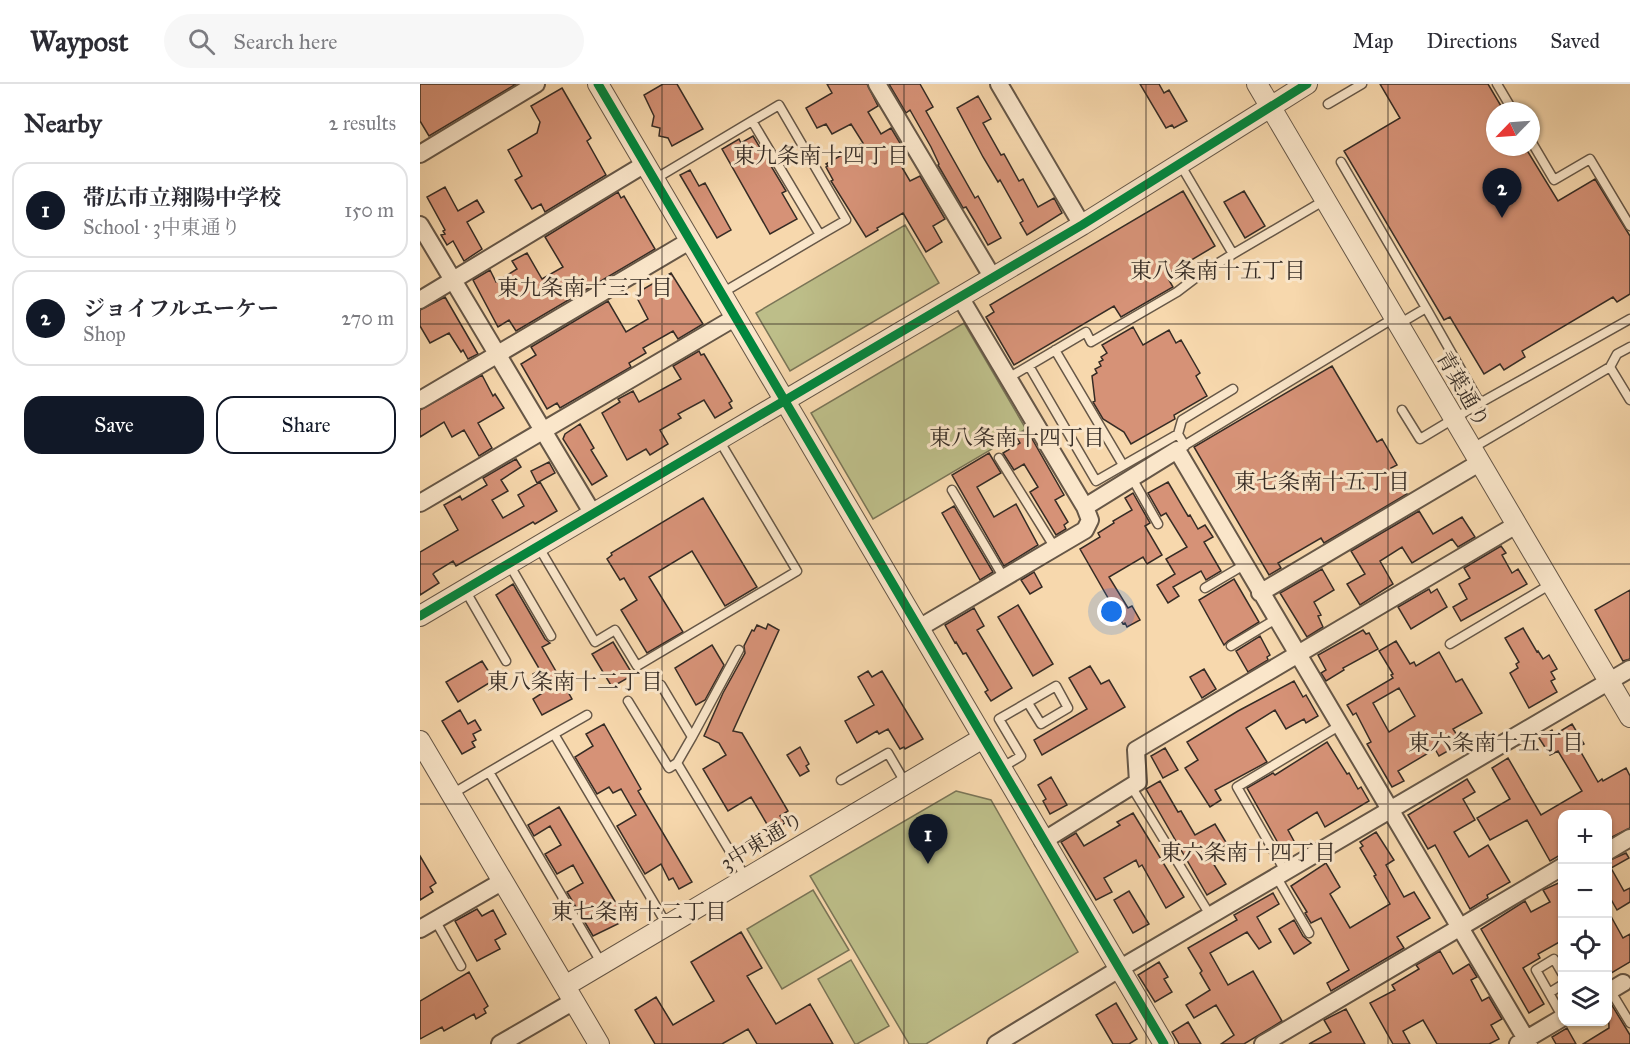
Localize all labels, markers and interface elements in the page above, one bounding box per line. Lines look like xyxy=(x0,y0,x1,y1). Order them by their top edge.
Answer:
search box xyxy=(164,14,584,68)
text: Waypost xyxy=(30,24,128,59)
icon: search xyxy=(185,25,218,58)
text: Search here xyxy=(233,28,337,55)
text: Map xyxy=(1353,28,1394,54)
text: Directions xyxy=(1427,28,1517,54)
text: Saved xyxy=(1550,28,1600,54)
north arrow xyxy=(1486,102,1540,156)
text: Nearby xyxy=(24,107,102,139)
text: 2 results xyxy=(328,111,396,135)
district label: 東九条南十四丁目 xyxy=(733,142,909,169)
pin: 2 xyxy=(1482,168,1522,218)
text: 帯広市立翔陽中学校 xyxy=(83,184,281,211)
text: 1 xyxy=(42,198,49,222)
text: 150 m xyxy=(344,198,394,222)
text: School · 3中東通り xyxy=(83,215,241,239)
district label: 東八条南十五丁目 xyxy=(1130,257,1306,284)
district label: 東九条南十三丁目 xyxy=(497,274,673,301)
text: ジョイフルエーケー xyxy=(83,295,279,322)
text: 2 xyxy=(41,306,50,330)
text: 270 m xyxy=(341,306,394,330)
text: Shop xyxy=(83,322,126,346)
street label: 青葉通り xyxy=(1431,346,1495,432)
button: Save xyxy=(24,396,204,454)
button: Share xyxy=(216,396,396,454)
district label: 東八条南十四丁目 xyxy=(929,424,1105,451)
district label: 東七条南十五丁目 xyxy=(1234,468,1410,495)
your location xyxy=(1097,597,1126,626)
district label: 東八条南十二丁目 xyxy=(487,668,663,695)
district label: 東六条南十五丁目 xyxy=(1408,729,1584,756)
street label: 3中東通り xyxy=(716,806,808,876)
map controls xyxy=(1558,810,1612,1026)
button: + xyxy=(1558,810,1612,864)
pin: 1 xyxy=(908,814,948,864)
district label: 東六条南十四丁目 xyxy=(1160,839,1336,866)
button: − xyxy=(1558,864,1612,918)
district label: 東七条南十二丁目 xyxy=(551,898,727,925)
button: locate xyxy=(1558,918,1612,972)
button: layers xyxy=(1558,972,1612,1026)

